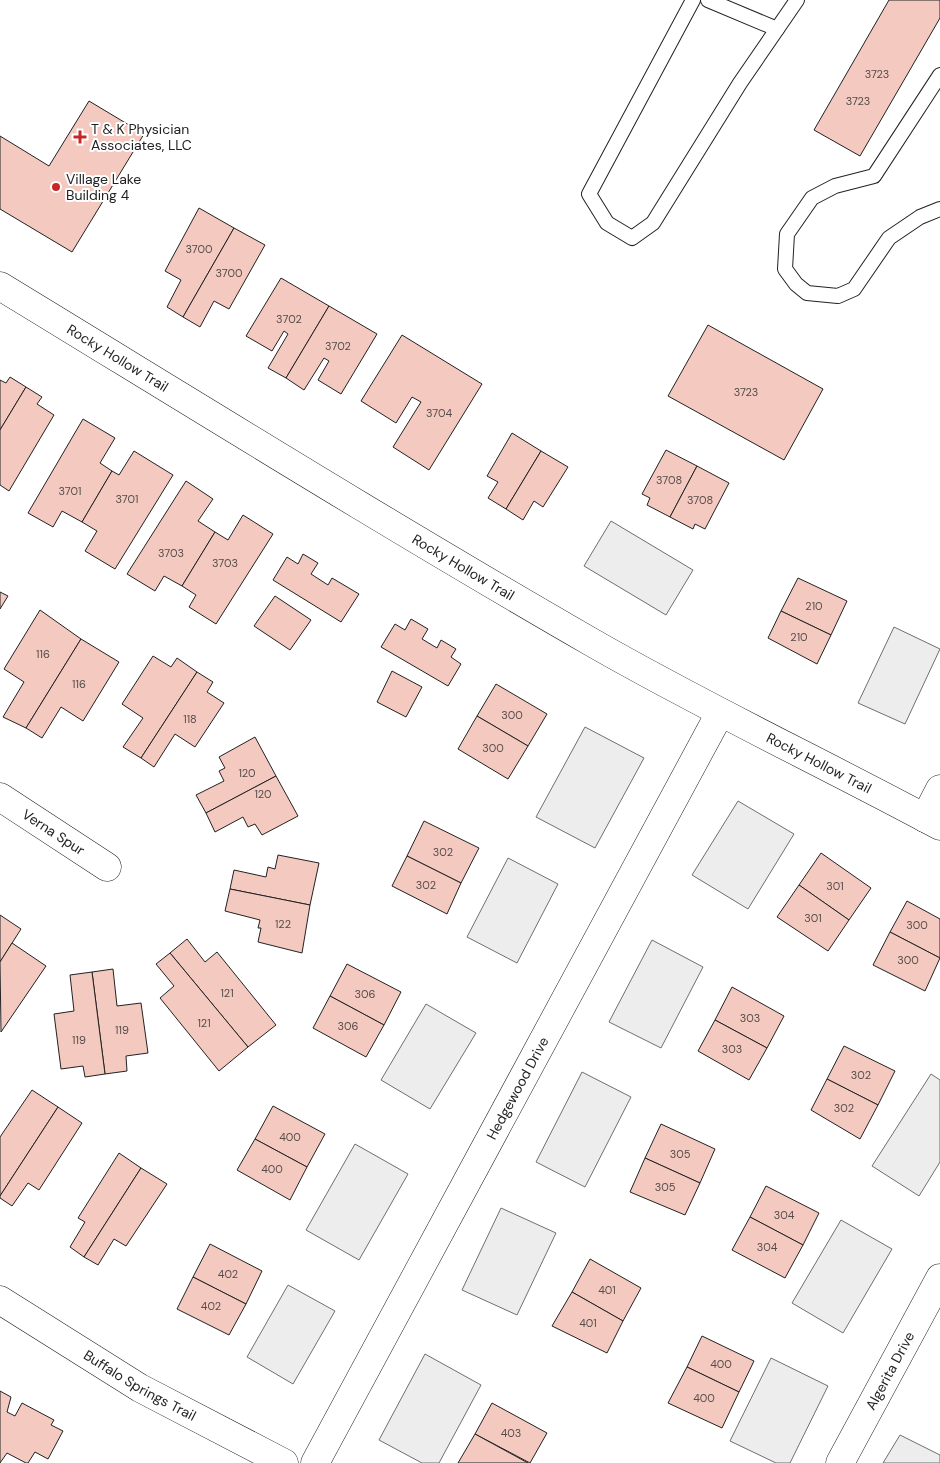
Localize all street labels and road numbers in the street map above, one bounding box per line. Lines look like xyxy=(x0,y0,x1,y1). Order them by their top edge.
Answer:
street label: Rocky Hollow Trail xyxy=(64,320,172,396)
street label: Rocky Hollow Trail xyxy=(409,530,518,604)
street label: Rocky Hollow Trail xyxy=(763,728,875,797)
street label: Verna Spur xyxy=(19,805,88,859)
street label: Hedgewood Drive xyxy=(482,1034,553,1143)
street label: Algerita Drive xyxy=(861,1328,918,1413)
street label: Buffalo Springs Trail xyxy=(80,1346,199,1425)

